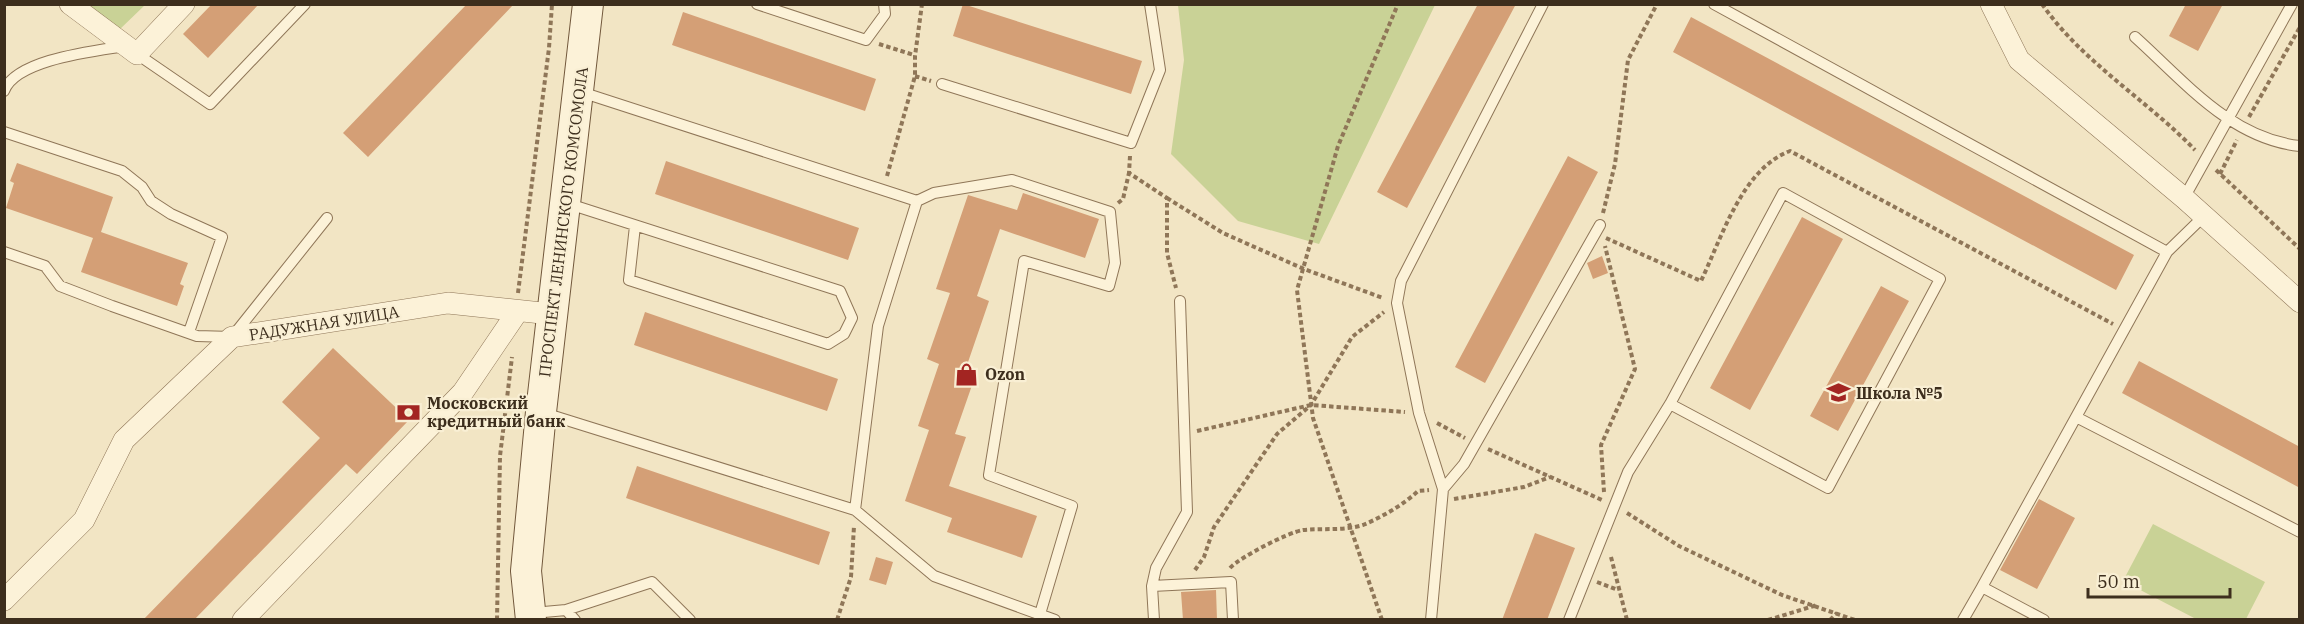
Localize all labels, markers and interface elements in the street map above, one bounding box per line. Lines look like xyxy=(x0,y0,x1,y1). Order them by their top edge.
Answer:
street label: ПРОСПЕКТ ЛЕНИНСКОГО КОМСОМОЛА xyxy=(534,66,592,378)
street label: РАДУЖНАЯ УЛИЦА xyxy=(248,301,400,345)
shop icon: Ozon xyxy=(954,361,980,387)
place label: Ozon xyxy=(985,364,1025,384)
school or university icon: Школа №5 xyxy=(1825,380,1851,406)
place label: Школа №5 xyxy=(1856,383,1943,403)
place label: Московский кредитный банк xyxy=(427,393,566,431)
bank icon: Московский кредитный банк xyxy=(396,399,422,425)
scale bar xyxy=(2088,561,2230,599)
text: 50 m xyxy=(2097,570,2140,593)

